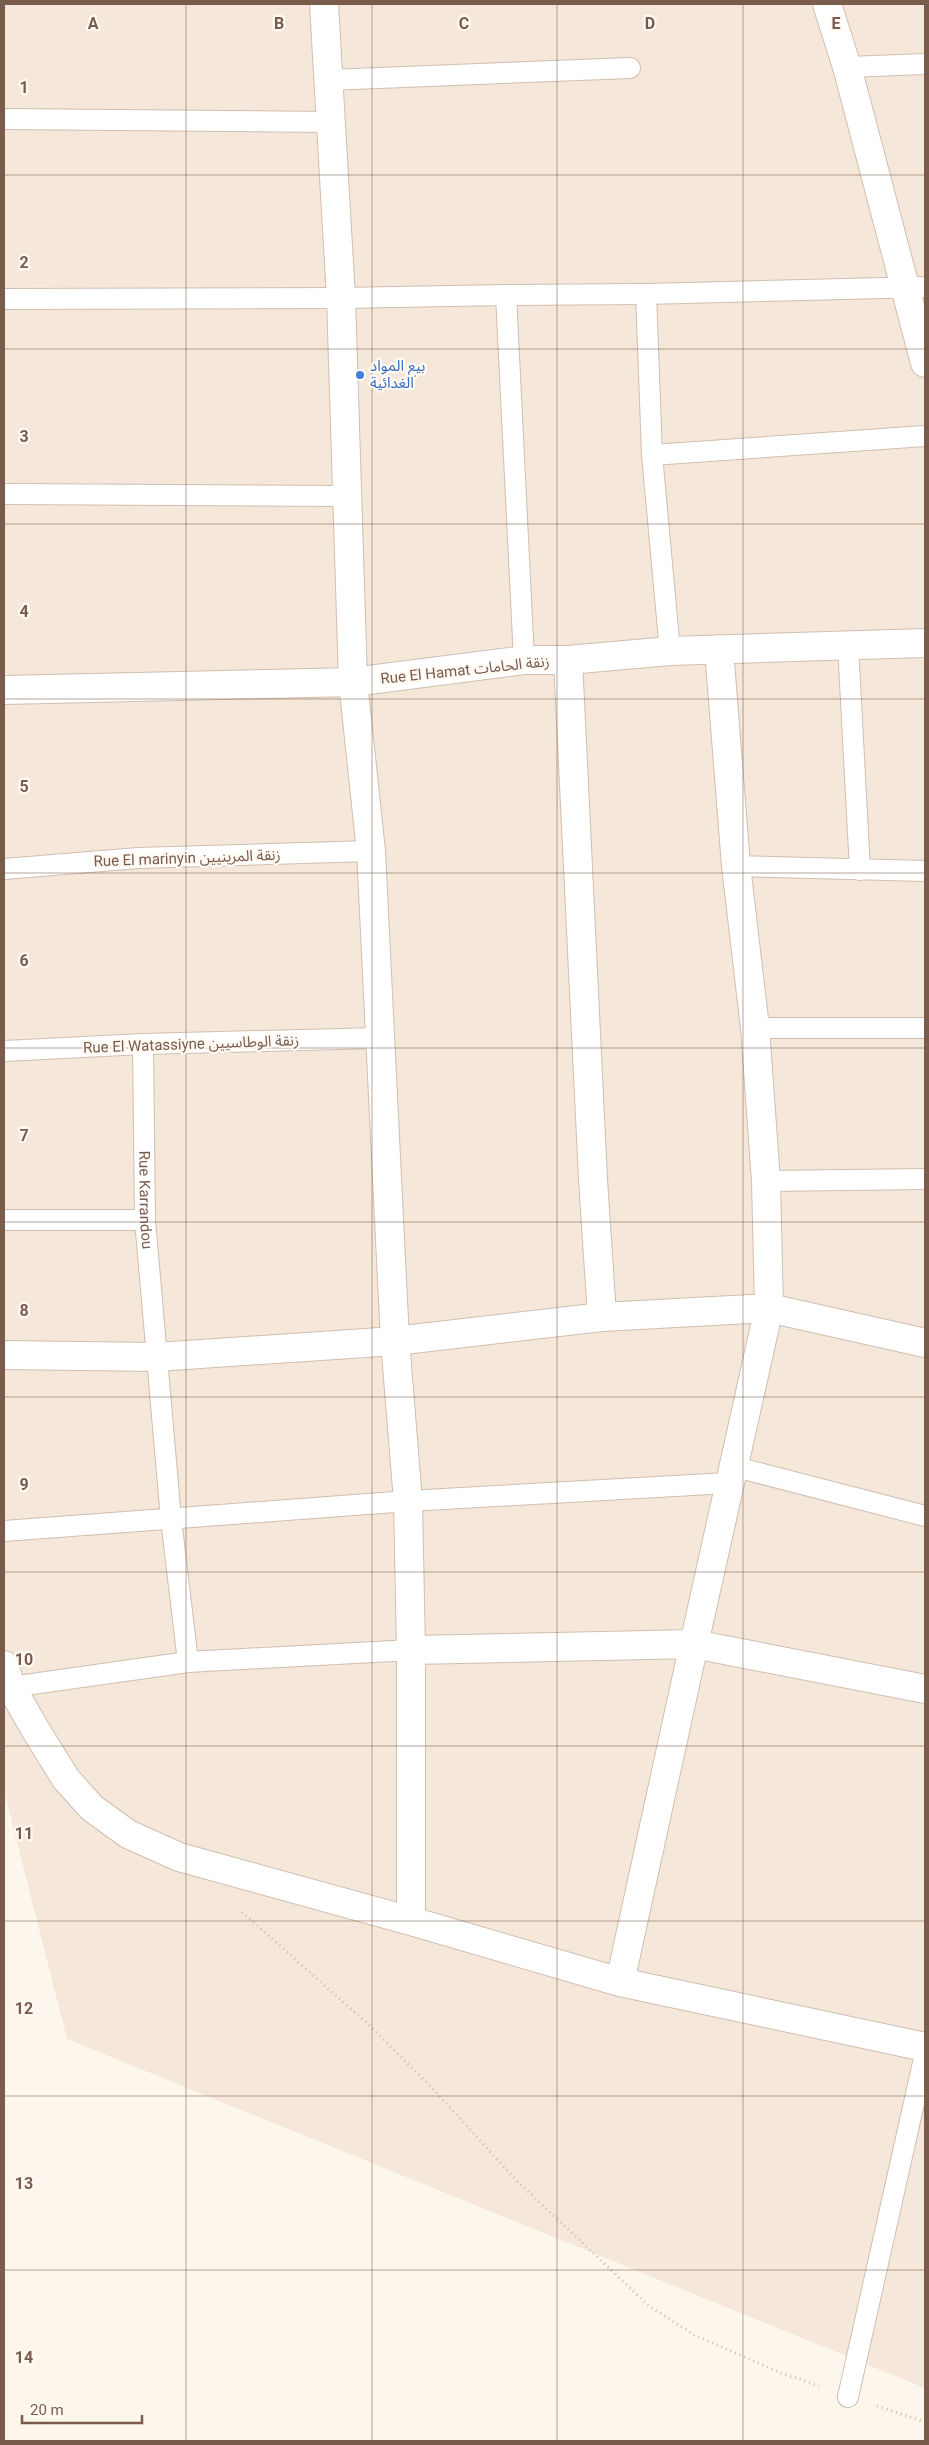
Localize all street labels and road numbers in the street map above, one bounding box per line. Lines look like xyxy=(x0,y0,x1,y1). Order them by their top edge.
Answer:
street label: Rue El Hamat زنقة الحامات xyxy=(380,652,550,688)
street label: Rue El marinyin زنقة المرينيين xyxy=(93,846,281,870)
street label: Rue El Watassiyne زنقة الوطاسيين xyxy=(83,1031,299,1057)
street label: Rue Karrandou xyxy=(135,1151,156,1250)

